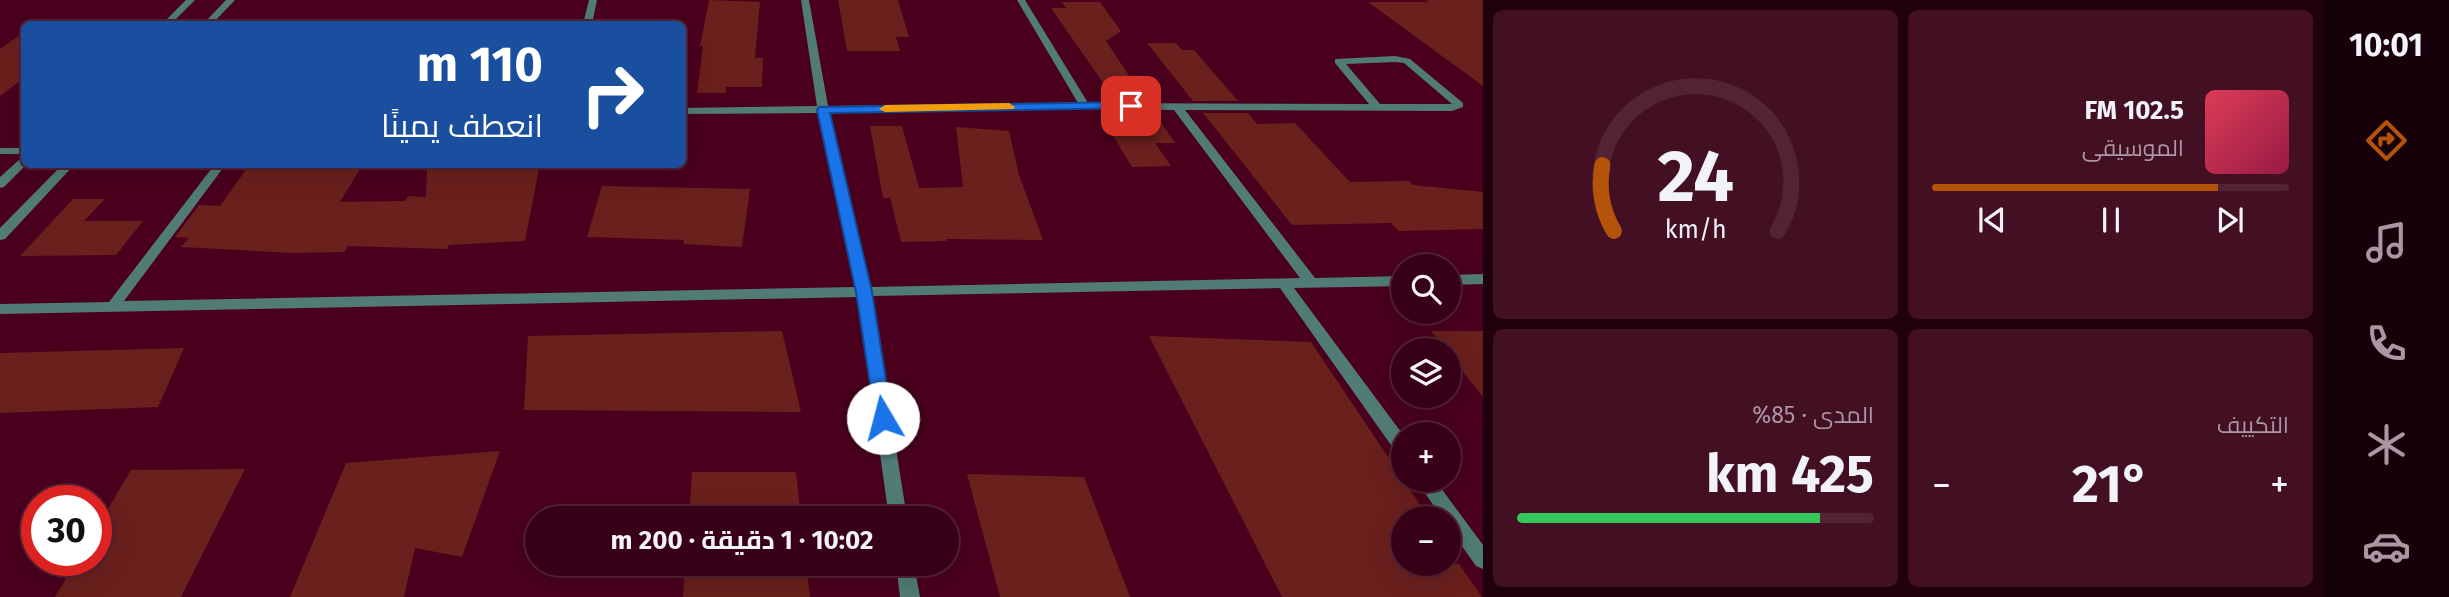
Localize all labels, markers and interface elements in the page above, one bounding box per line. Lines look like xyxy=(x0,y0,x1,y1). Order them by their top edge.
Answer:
text: 10:01 xyxy=(2349,26,2423,64)
text: 110 m xyxy=(417,35,543,94)
icon: right xyxy=(567,49,658,140)
pin xyxy=(1101,76,1161,136)
icon: arrive xyxy=(1112,87,1150,125)
text: 102.5 FM xyxy=(2085,95,2184,126)
text: انعطف يمينًا xyxy=(381,107,543,145)
icon: directions xyxy=(2362,116,2411,165)
text: 24 xyxy=(1657,133,1734,220)
text: الموسيقى xyxy=(2082,134,2184,162)
icon: previous xyxy=(1973,201,2011,239)
icon: pause xyxy=(2092,201,2130,239)
icon: next xyxy=(2211,201,2249,239)
text: km/h xyxy=(1665,215,1726,245)
icon: music xyxy=(2362,218,2411,267)
map controls xyxy=(1391,254,1461,576)
button: search xyxy=(1391,254,1461,324)
icon: phone xyxy=(2362,319,2411,368)
button: layers xyxy=(1391,338,1461,408)
position arrow xyxy=(846,381,920,455)
text: المدى · 85% xyxy=(1752,401,1874,429)
text: التكييف xyxy=(2217,411,2289,439)
icon: climate xyxy=(2362,420,2411,469)
button: + xyxy=(1391,422,1461,492)
text: 425 km xyxy=(1706,443,1874,506)
text: 21° xyxy=(2072,453,2149,516)
text: − xyxy=(1932,462,1951,508)
text: + xyxy=(2270,462,2289,508)
speed limit sign: 30 xyxy=(21,485,112,576)
button: − xyxy=(1391,506,1461,576)
icon: car xyxy=(2362,522,2411,571)
text: 10:02 · 1 دقيقة · 200 m xyxy=(611,525,873,556)

